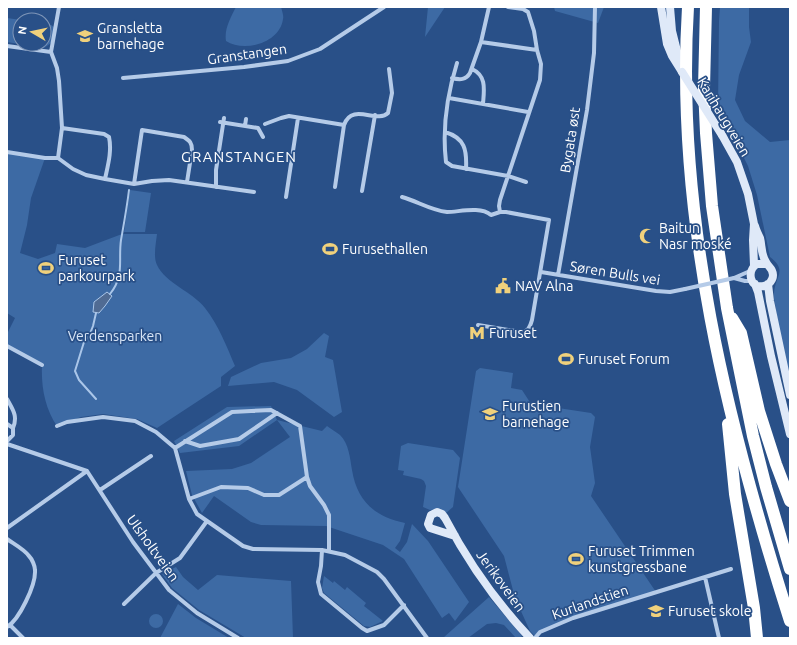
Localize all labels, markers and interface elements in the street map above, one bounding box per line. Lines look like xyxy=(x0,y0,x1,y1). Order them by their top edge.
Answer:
north arrow xyxy=(12,12,52,52)
place label: Gransletta barnehage xyxy=(97,20,164,52)
text: N xyxy=(16,25,29,35)
school or university icon: Gransletta barnehage xyxy=(76,27,94,45)
street label: Granstangen xyxy=(206,40,288,68)
street label: Karihaugveien xyxy=(694,75,754,159)
street label: Bygata øst xyxy=(557,105,583,174)
district label: GRANSTANGEN xyxy=(181,148,297,165)
place label: Baitun Nasr moské xyxy=(659,220,732,252)
mosque icon: Baitun Nasr moské xyxy=(638,227,656,245)
sports icon: Furusethallen xyxy=(321,240,339,258)
place label: Furusethallen xyxy=(342,241,428,257)
place label: Furuset parkourpark xyxy=(58,252,135,284)
street label: Søren Bulls vei xyxy=(569,258,661,288)
sports icon: Furuset parkourpark xyxy=(37,259,55,277)
public building icon: NAV Alna xyxy=(494,277,512,295)
place label: NAV Alna xyxy=(515,278,573,294)
metro station icon: Furuset xyxy=(468,324,486,342)
place label: Furuset xyxy=(489,325,537,341)
park label: Verdensparken xyxy=(68,328,162,344)
sports icon: Furuset Forum xyxy=(557,350,575,368)
place label: Furuset Forum xyxy=(578,351,670,367)
place label: Furustien barnehage xyxy=(502,398,569,430)
school or university icon: Furustien barnehage xyxy=(481,405,499,423)
street label: Ulsholtveien xyxy=(124,512,182,584)
place label: Furuset Trimmen kunstgressbane xyxy=(588,543,695,575)
street label: Jerikoveien xyxy=(473,547,529,615)
sports icon: Furuset Trimmen kunstgressbane xyxy=(567,550,585,568)
street label: Kurlandstien xyxy=(550,581,630,623)
school or university icon: Furuset skole xyxy=(647,602,665,620)
place label: Furuset skole xyxy=(668,603,751,619)

